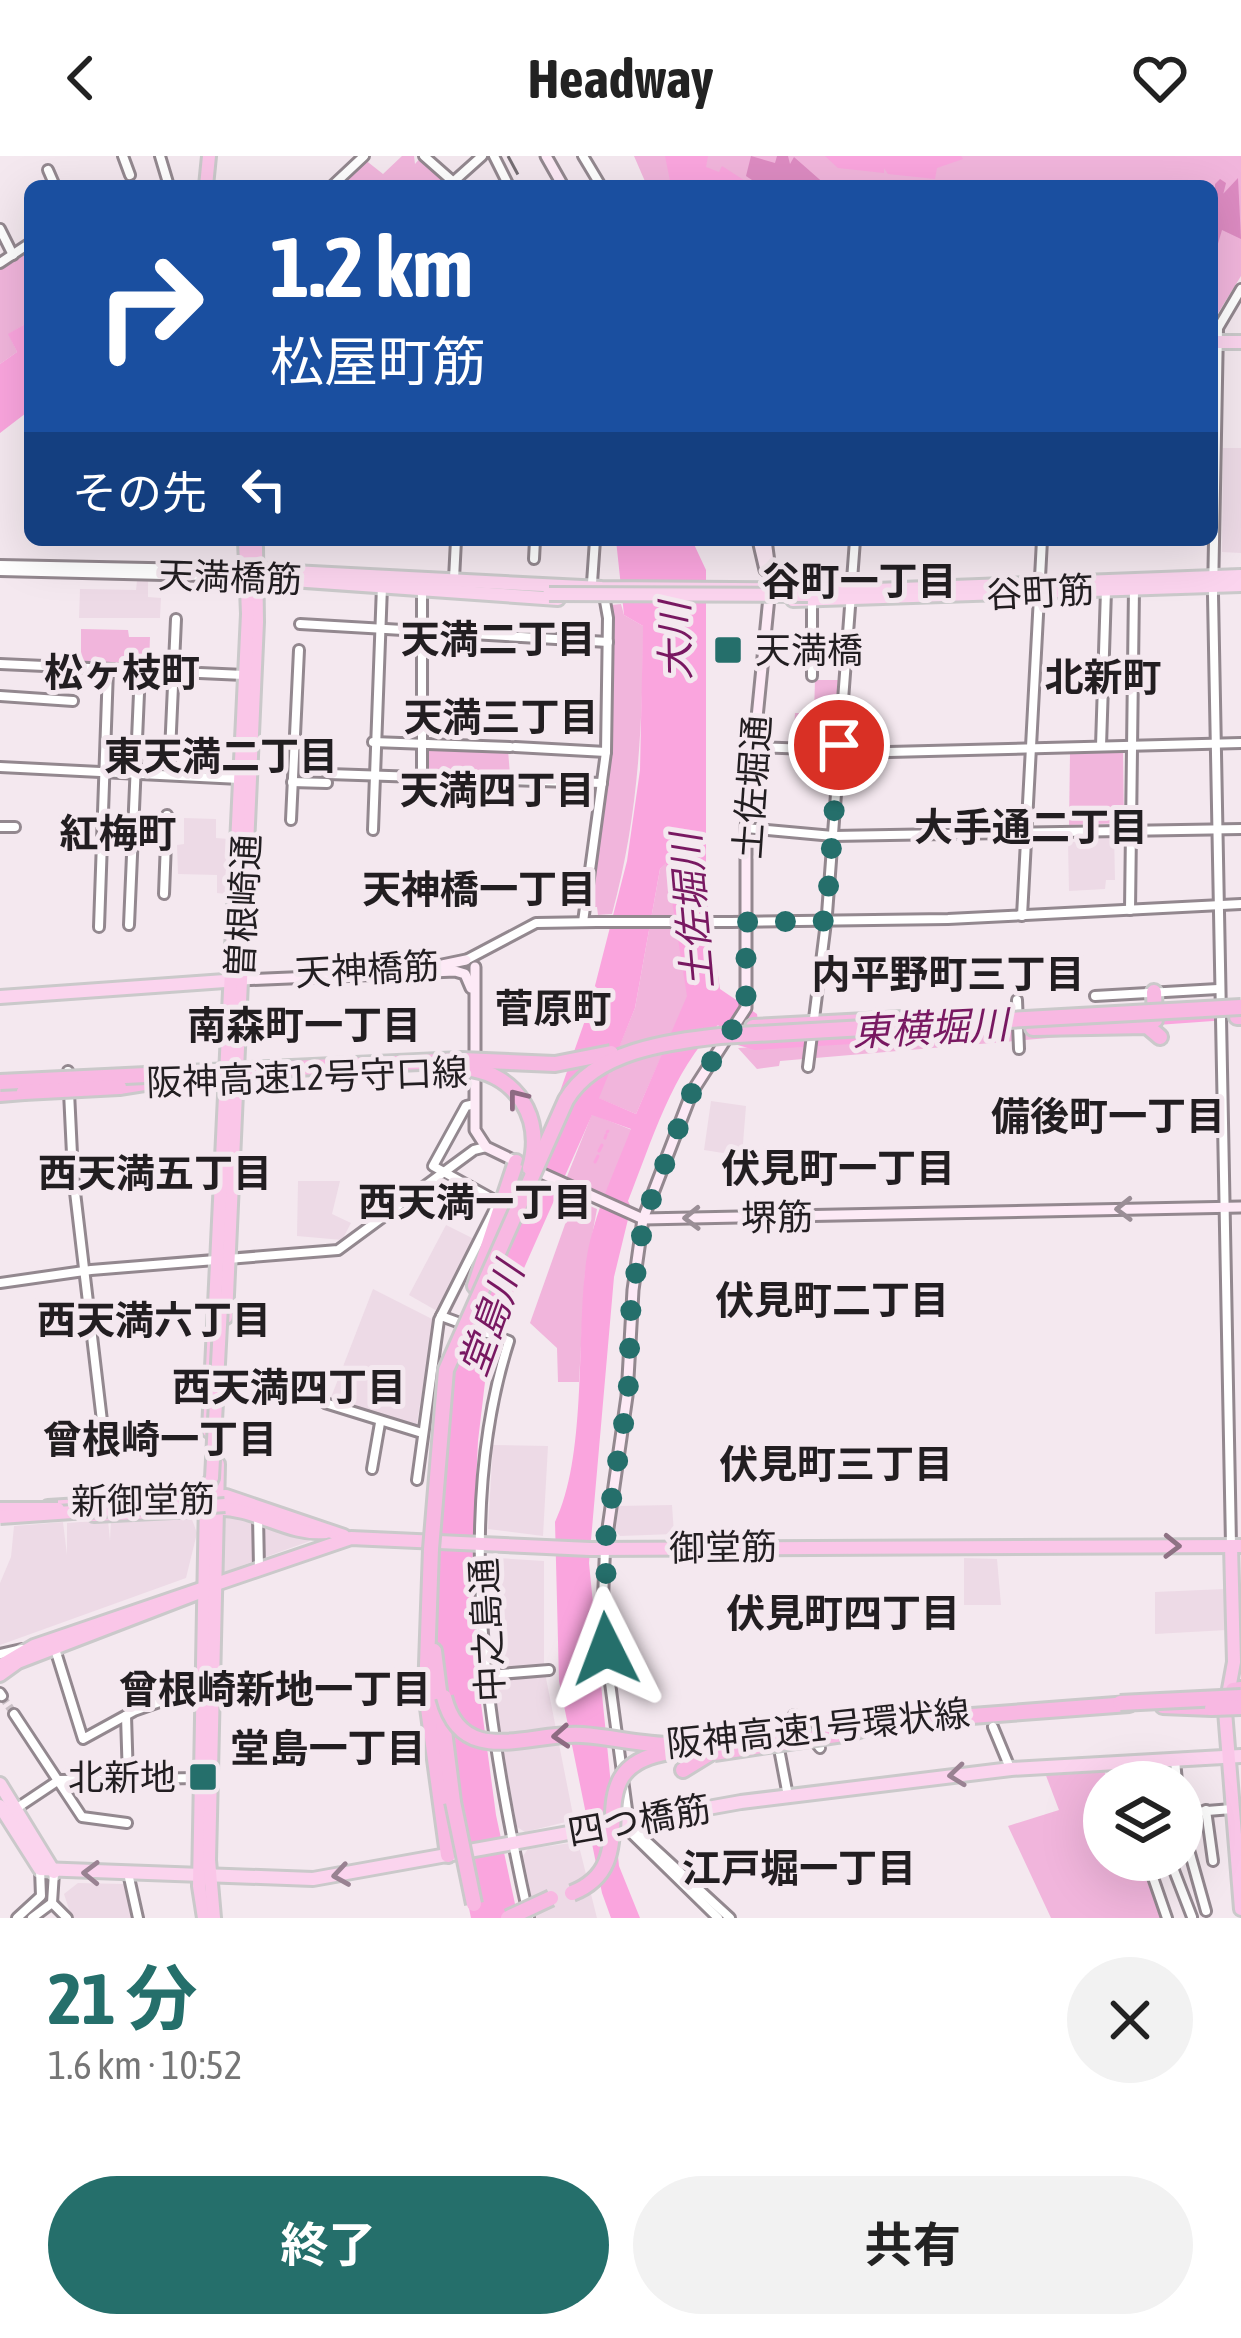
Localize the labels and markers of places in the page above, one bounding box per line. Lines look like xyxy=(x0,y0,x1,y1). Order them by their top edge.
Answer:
place label: 天満橋 xyxy=(755,629,863,671)
marker: 天満橋 xyxy=(712,634,744,666)
pin xyxy=(788,694,890,796)
place label: 北新地 xyxy=(68,1756,176,1798)
marker: 北新地 xyxy=(187,1761,219,1793)

